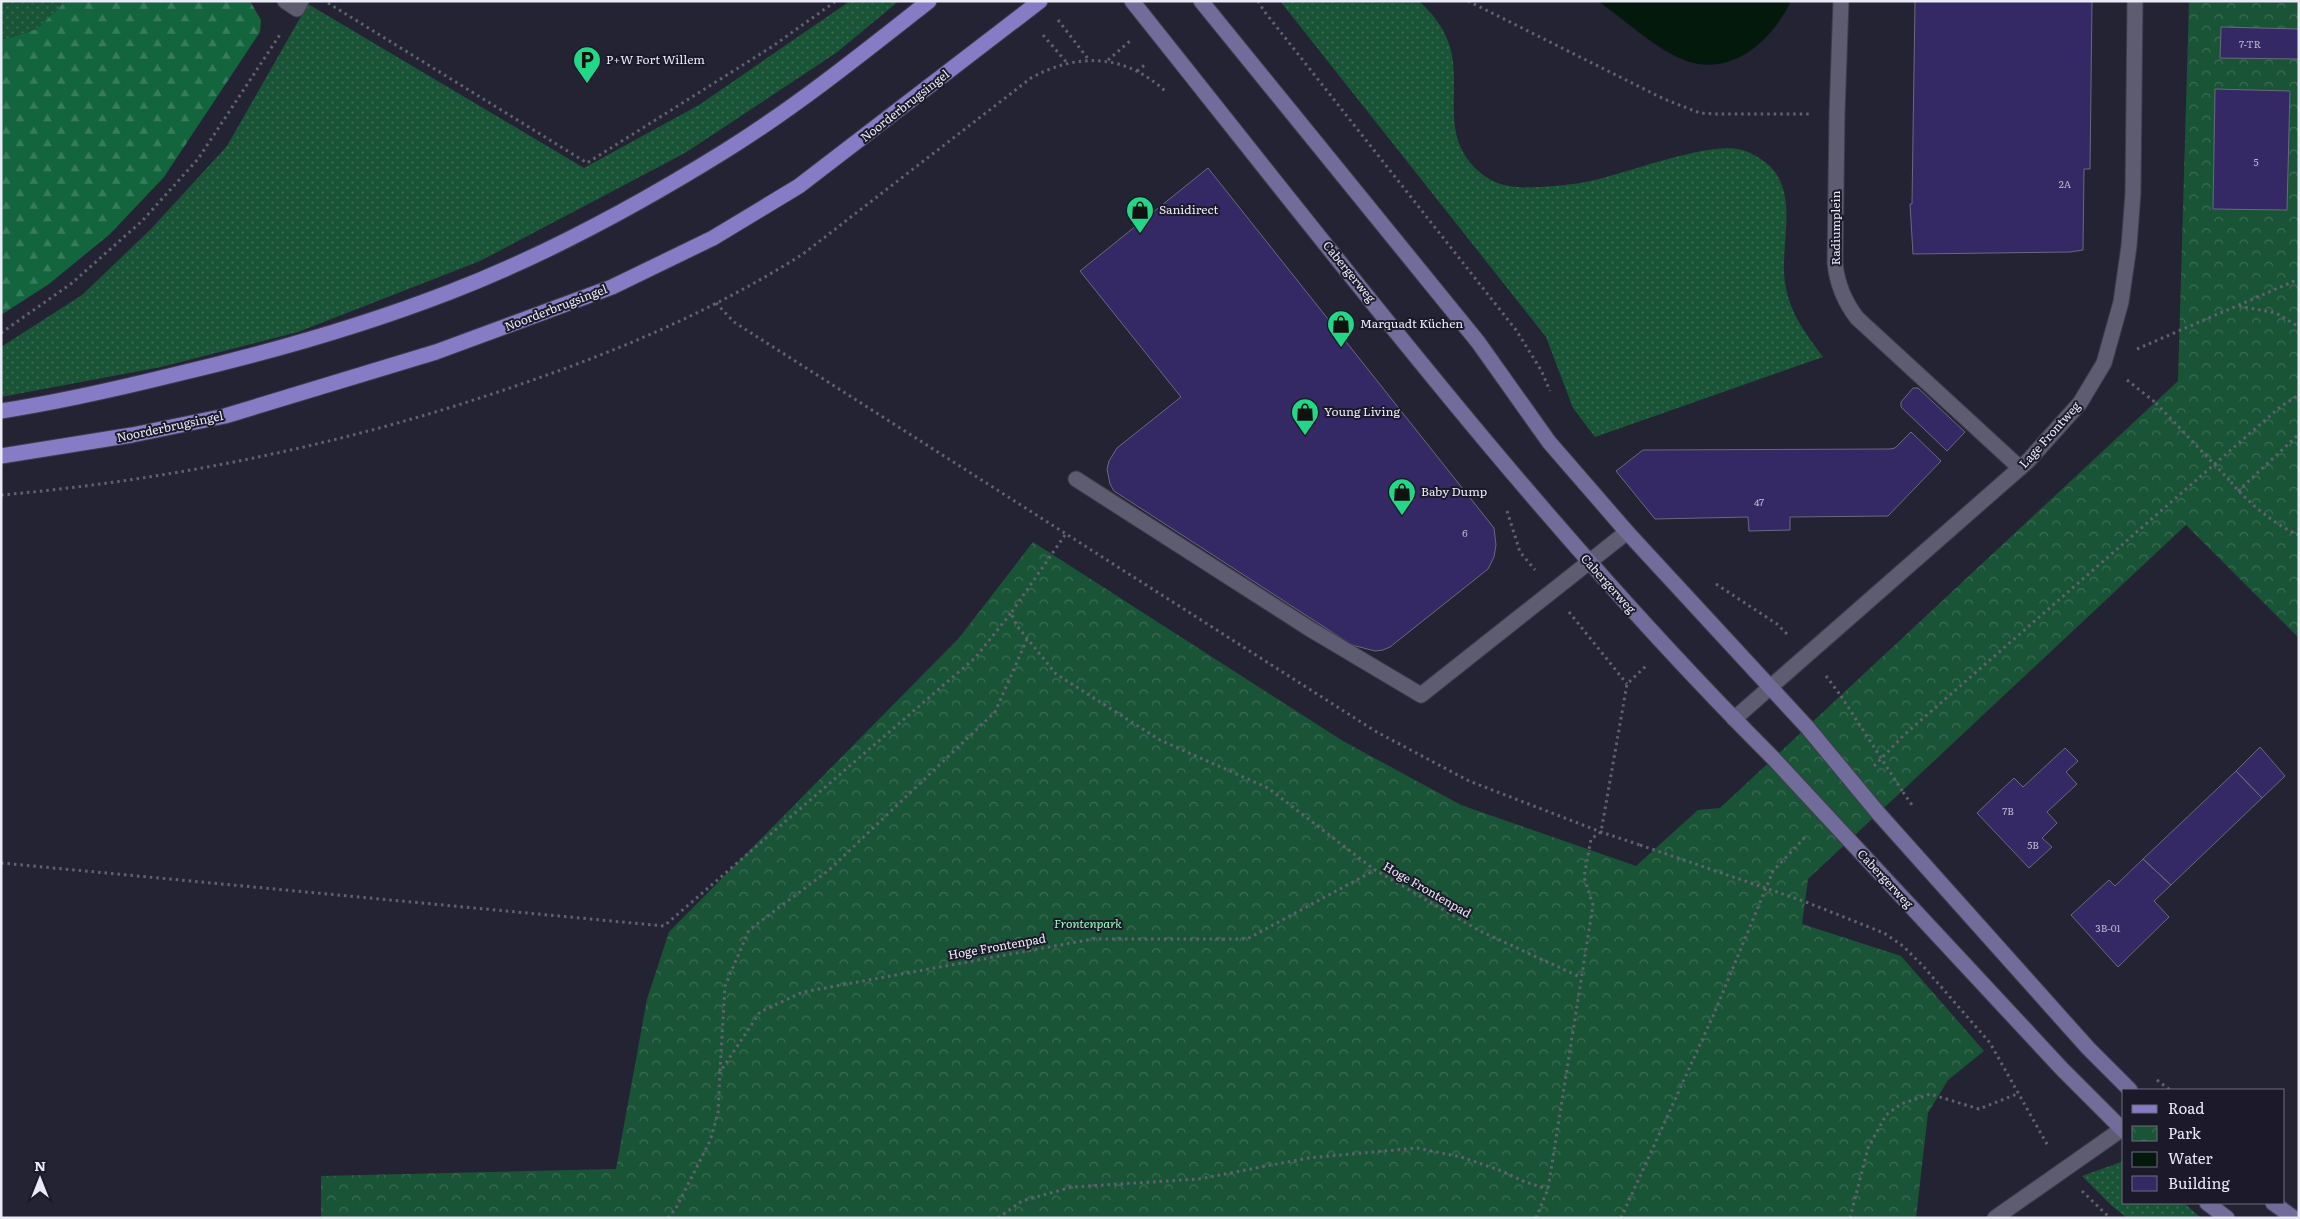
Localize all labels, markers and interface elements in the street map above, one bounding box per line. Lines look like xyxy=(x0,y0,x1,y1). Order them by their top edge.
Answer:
house number: 7-TR xyxy=(2239,36,2261,51)
parking icon: P+W Fort Willem xyxy=(572,45,602,84)
place label: P+W Fort Willem xyxy=(606,50,705,68)
street label: Noorderbrugsingel xyxy=(856,65,953,146)
house number: 5 xyxy=(2253,154,2259,169)
house number: 2A xyxy=(2059,176,2072,191)
street label: Radiumplein xyxy=(1826,191,1844,265)
shop icon: Sanidirect xyxy=(1125,195,1155,234)
place label: Sanidirect xyxy=(1159,200,1218,218)
street label: Cabergerweg xyxy=(1319,237,1380,306)
street label: Noorderbrugsingel xyxy=(502,279,610,335)
shop icon: Marquadt Küchen xyxy=(1326,309,1356,348)
place label: Marquadt Küchen xyxy=(1360,314,1463,332)
shop icon: Young Living xyxy=(1290,397,1320,436)
street label: Lage Frontweg xyxy=(2014,397,2084,472)
place label: Young Living xyxy=(1324,402,1400,420)
street label: Noorderbrugsingel xyxy=(115,406,225,446)
shop icon: Baby Dump xyxy=(1387,477,1417,516)
place label: Baby Dump xyxy=(1421,482,1487,500)
house number: 47 xyxy=(1754,494,1764,509)
house number: 6 xyxy=(1462,525,1468,540)
street label: Cabergerweg xyxy=(1577,550,1641,617)
house number: 7B xyxy=(2002,803,2014,818)
house number: 5B xyxy=(2027,837,2039,852)
street label: Cabergerweg xyxy=(1854,845,1918,912)
street label: Hoge Frontenpad xyxy=(1380,857,1475,922)
park label: Frontenpark xyxy=(1054,914,1122,932)
house number: 3B-01 xyxy=(2095,920,2121,935)
street label: Hoge Frontenpad xyxy=(946,928,1048,963)
legend xyxy=(2122,1089,2285,1204)
text: Road xyxy=(2168,1096,2204,1119)
text: Park xyxy=(2168,1121,2202,1144)
text: Water xyxy=(2168,1146,2213,1169)
north arrow xyxy=(15,1154,65,1204)
text: N xyxy=(34,1155,46,1175)
text: Building xyxy=(2168,1171,2230,1194)

